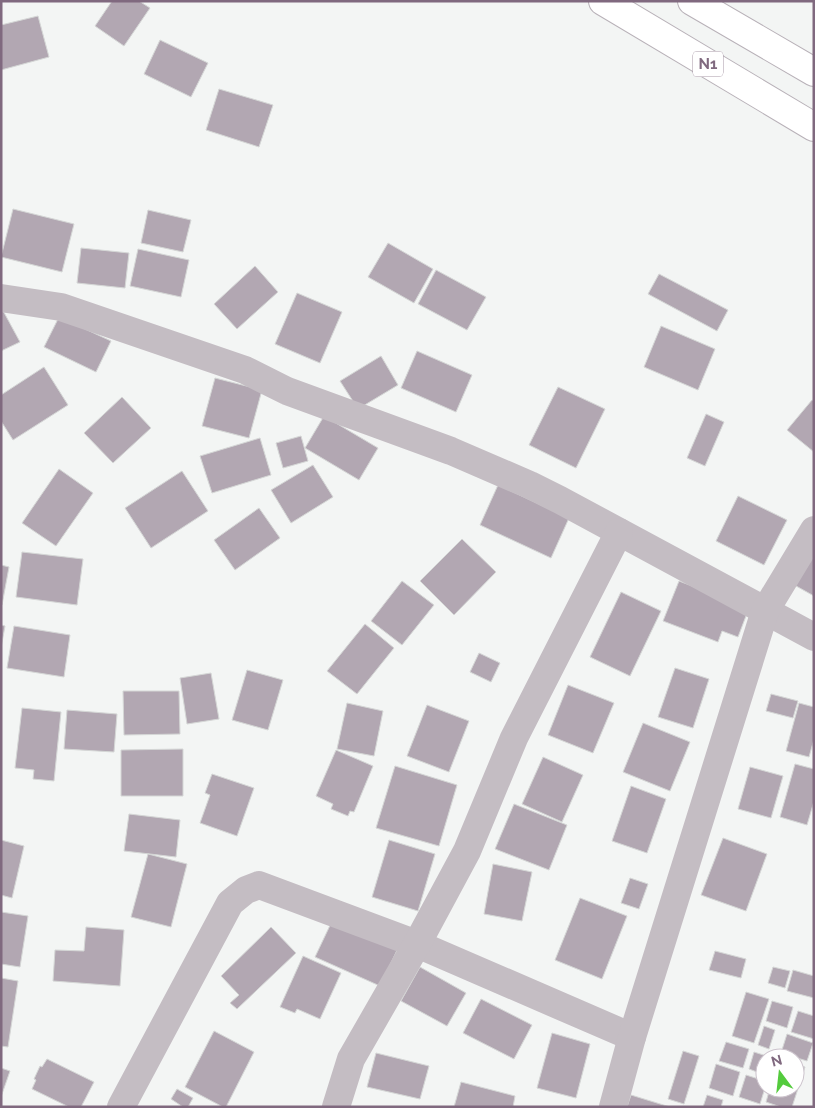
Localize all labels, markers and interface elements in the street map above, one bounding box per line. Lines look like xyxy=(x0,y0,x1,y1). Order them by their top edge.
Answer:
road number: N1 xyxy=(693,52,723,76)
north arrow xyxy=(755,1048,805,1098)
text: N xyxy=(769,1051,784,1070)

